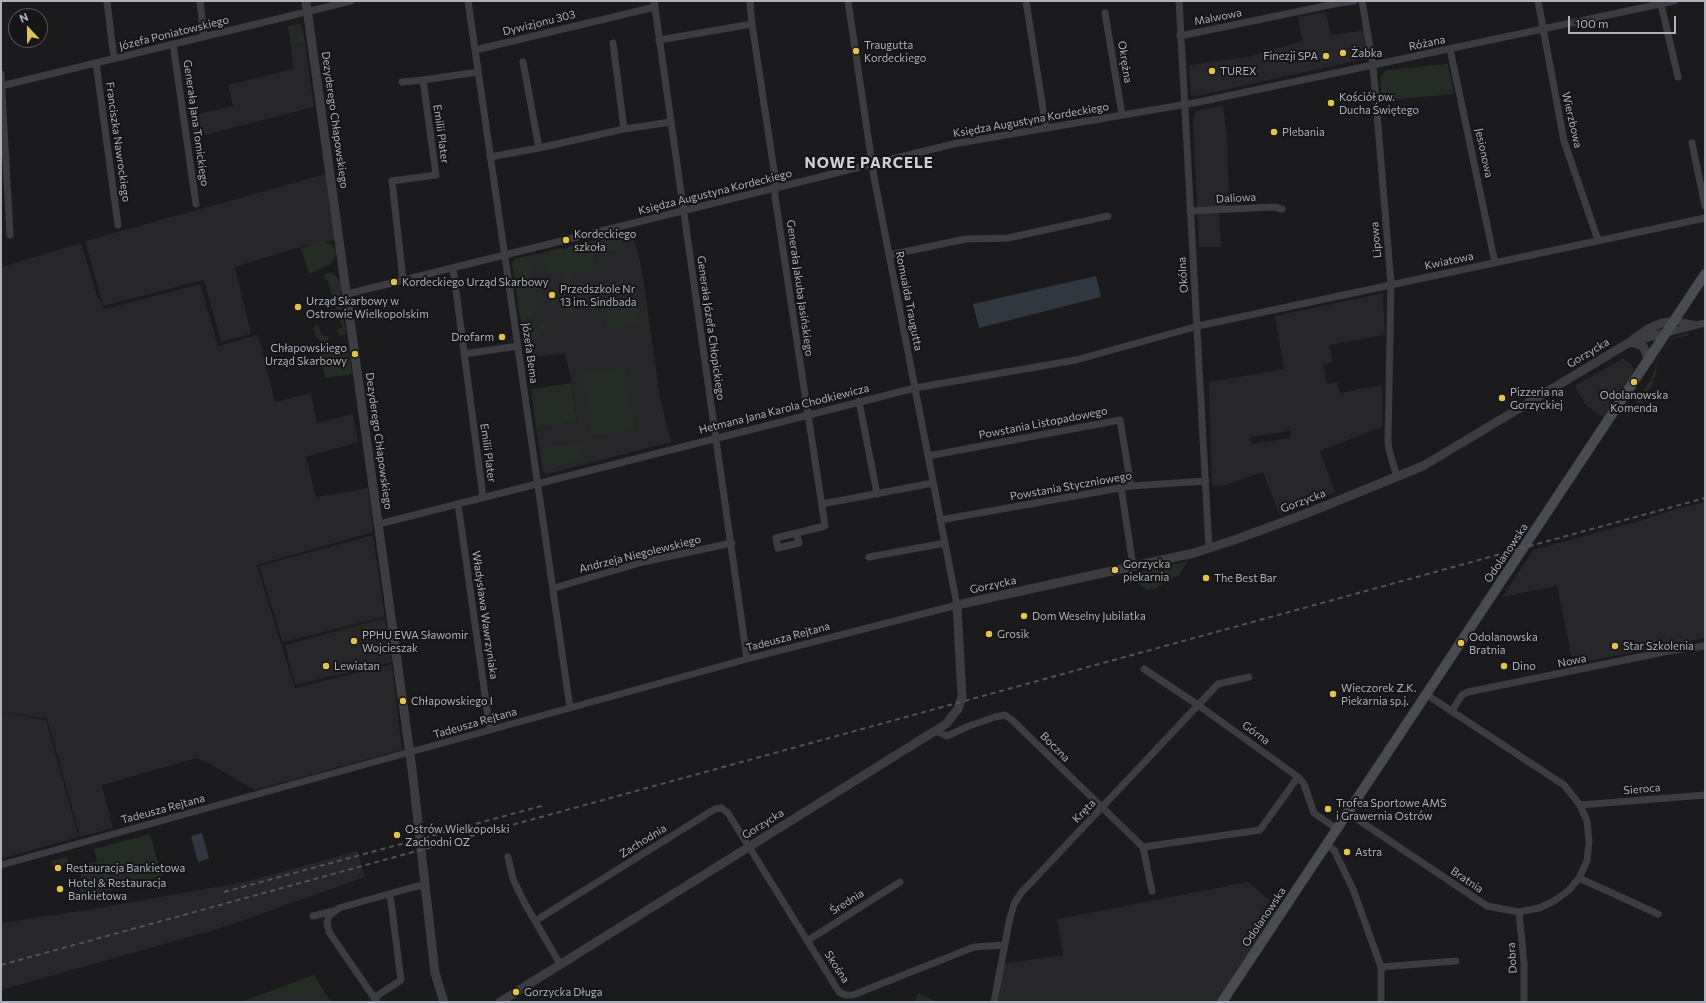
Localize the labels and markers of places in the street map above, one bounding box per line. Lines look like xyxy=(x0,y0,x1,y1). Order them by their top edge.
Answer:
place label: Traugutta Kordeckiego xyxy=(864,38,926,64)
marker: Traugutta Kordeckiego xyxy=(851,46,861,56)
place label: Żabka xyxy=(1351,46,1382,60)
marker: Żabka xyxy=(1338,48,1348,58)
place label: Finezji SPA xyxy=(1263,49,1318,63)
marker: Finezji SPA xyxy=(1321,51,1331,61)
place label: TUREX xyxy=(1220,64,1256,78)
marker: TUREX xyxy=(1207,66,1217,76)
place label: Kościół pw. Ducha Świętego xyxy=(1339,90,1419,116)
marker: Kościół pw. Ducha Świętego xyxy=(1326,98,1336,108)
place label: Plebania xyxy=(1282,125,1325,139)
marker: Plebania xyxy=(1269,127,1279,137)
place label: Kordeckiego szkoła xyxy=(574,227,636,253)
marker: Kordeckiego szkoła xyxy=(561,235,571,245)
place label: Kordeckiego Urząd Skarbowy xyxy=(402,275,549,289)
marker: Kordeckiego Urząd Skarbowy xyxy=(389,277,399,287)
place label: Przedszkole Nr 13 im. Sindbada xyxy=(560,282,637,308)
marker: Przedszkole Nr 13 im. Sindbada xyxy=(547,290,557,300)
place label: Urząd Skarbowy w Ostrowie Wielkopolskim xyxy=(306,294,429,320)
marker: Urząd Skarbowy w Ostrowie Wielkopolskim xyxy=(293,302,303,312)
place label: Drofarm xyxy=(451,330,494,344)
marker: Drofarm xyxy=(497,332,507,342)
place label: Chłapowskiego Urząd Skarbowy xyxy=(265,341,347,367)
marker: Chłapowskiego Urząd Skarbowy xyxy=(350,349,360,359)
marker: Odolanowska Komenda xyxy=(1629,377,1639,387)
place label: Pizzeria na Gorzyckiej xyxy=(1510,385,1564,411)
place label: Odolanowska Komenda xyxy=(1600,388,1668,414)
marker: Pizzeria na Gorzyckiej xyxy=(1497,393,1507,403)
place label: Gorzycka piekarnia xyxy=(1123,557,1170,583)
marker: Gorzycka piekarnia xyxy=(1110,565,1120,575)
place label: The Best Bar xyxy=(1214,571,1277,585)
marker: The Best Bar xyxy=(1201,573,1211,583)
place label: Dom Weselny Jubilatka xyxy=(1032,609,1146,623)
marker: Dom Weselny Jubilatka xyxy=(1019,611,1029,621)
place label: Grosik xyxy=(997,627,1030,641)
place label: PPHU EWA Sławomir Wojcieszak xyxy=(362,628,468,654)
marker: Grosik xyxy=(984,629,994,639)
place label: Odolanowska Bratnia xyxy=(1469,630,1538,656)
marker: PPHU EWA Sławomir Wojcieszak xyxy=(349,636,359,646)
marker: Odolanowska Bratnia xyxy=(1456,638,1466,648)
place label: Star Szkolenia xyxy=(1623,639,1694,653)
marker: Star Szkolenia xyxy=(1610,641,1620,651)
place label: Lewiatan xyxy=(334,659,380,673)
place label: Dino xyxy=(1512,659,1536,673)
marker: Lewiatan xyxy=(321,661,331,671)
marker: Dino xyxy=(1499,661,1509,671)
place label: Wieczorek Z.K. Piekarnia sp.j. xyxy=(1341,681,1416,707)
marker: Wieczorek Z.K. Piekarnia sp.j. xyxy=(1328,689,1338,699)
place label: Chłapowskiego I xyxy=(411,694,493,708)
marker: Chłapowskiego I xyxy=(398,696,408,706)
place label: Trofea Sportowe AMS i Grawernia Ostrów xyxy=(1336,796,1446,822)
marker: Trofea Sportowe AMS i Grawernia Ostrów xyxy=(1323,804,1333,814)
place label: Ostrów Wielkopolski Zachodni OZ xyxy=(405,822,510,848)
marker: Ostrów Wielkopolski Zachodni OZ xyxy=(392,830,402,840)
place label: Astra xyxy=(1355,845,1382,859)
marker: Astra xyxy=(1342,847,1352,857)
place label: Restauracja Bankietowa xyxy=(66,861,185,875)
marker: Restauracja Bankietowa xyxy=(53,863,63,873)
place label: Hotel & Restauracja Bankietowa xyxy=(68,876,166,902)
marker: Hotel & Restauracja Bankietowa xyxy=(55,884,65,894)
place label: Gorzycka Długa xyxy=(524,985,602,999)
marker: Gorzycka Długa xyxy=(511,987,521,997)

